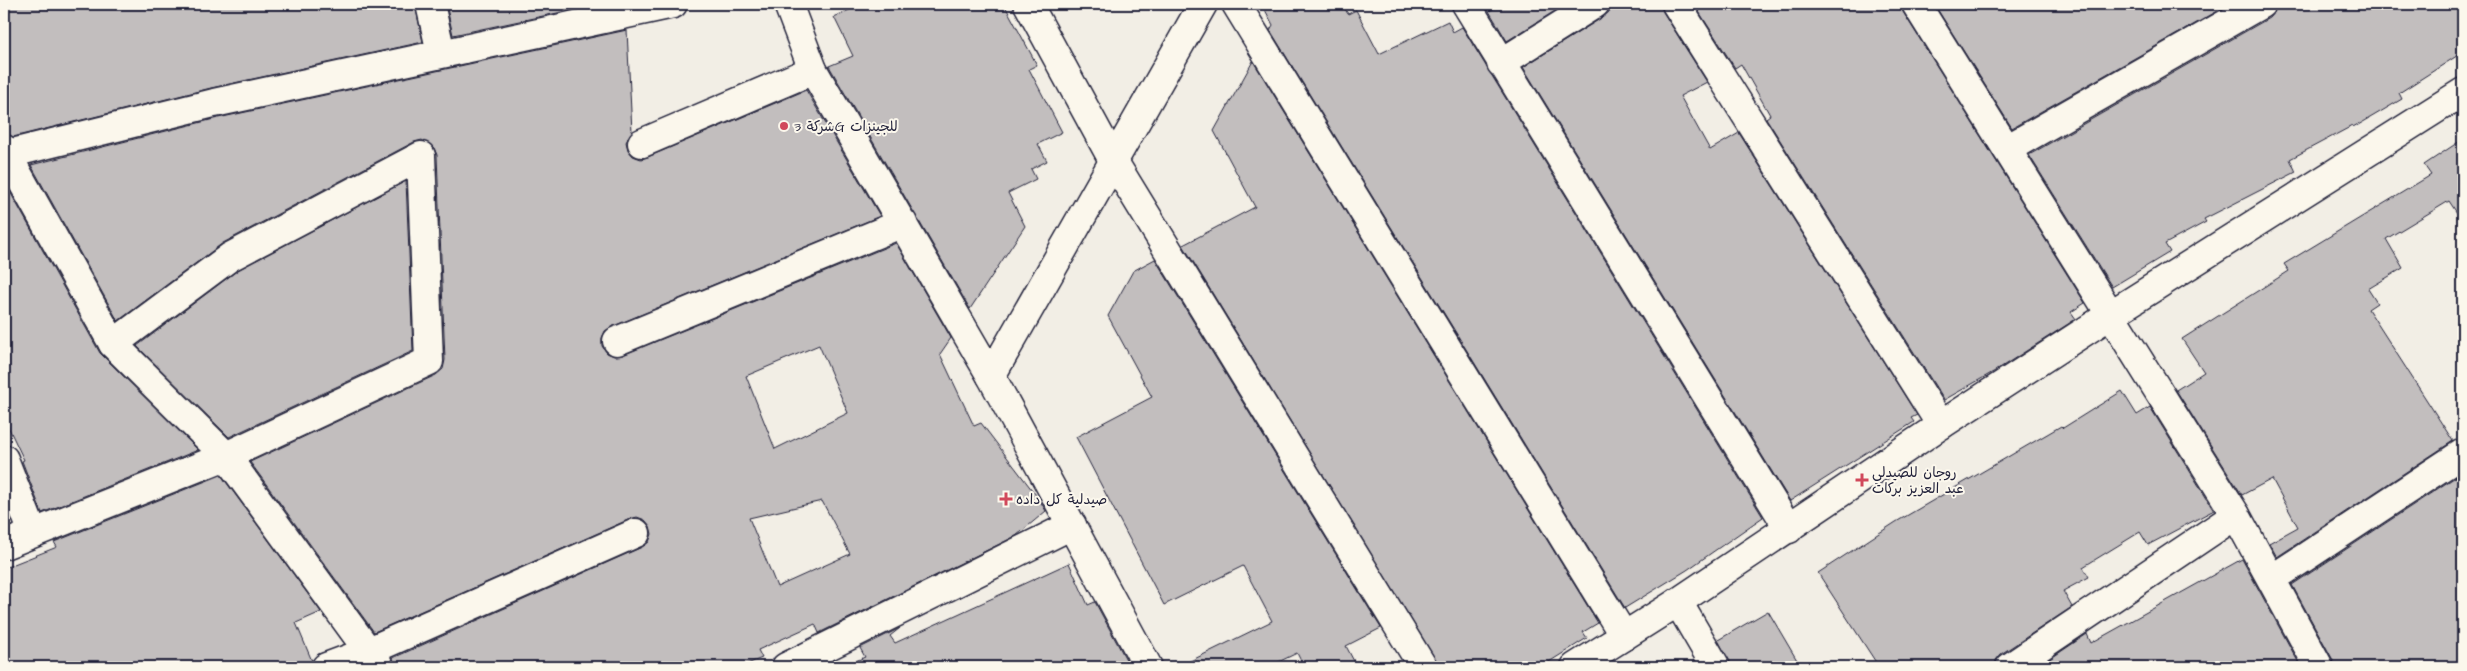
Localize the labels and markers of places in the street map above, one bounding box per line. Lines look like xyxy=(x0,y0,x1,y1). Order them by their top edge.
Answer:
place label: شركة 3G للجينزات xyxy=(794,117,898,137)
marker: شركة 3G للجينزات xyxy=(778,120,790,132)
place label: روجان للصيدلي عبد العزيز بركات xyxy=(1872,463,1964,499)
marker: روجان للصيدلي عبد العزيز بركات xyxy=(1856,474,1868,486)
place label: صيدلية كل داده xyxy=(1016,490,1107,510)
marker: صيدلية كل داده xyxy=(1000,493,1012,505)

